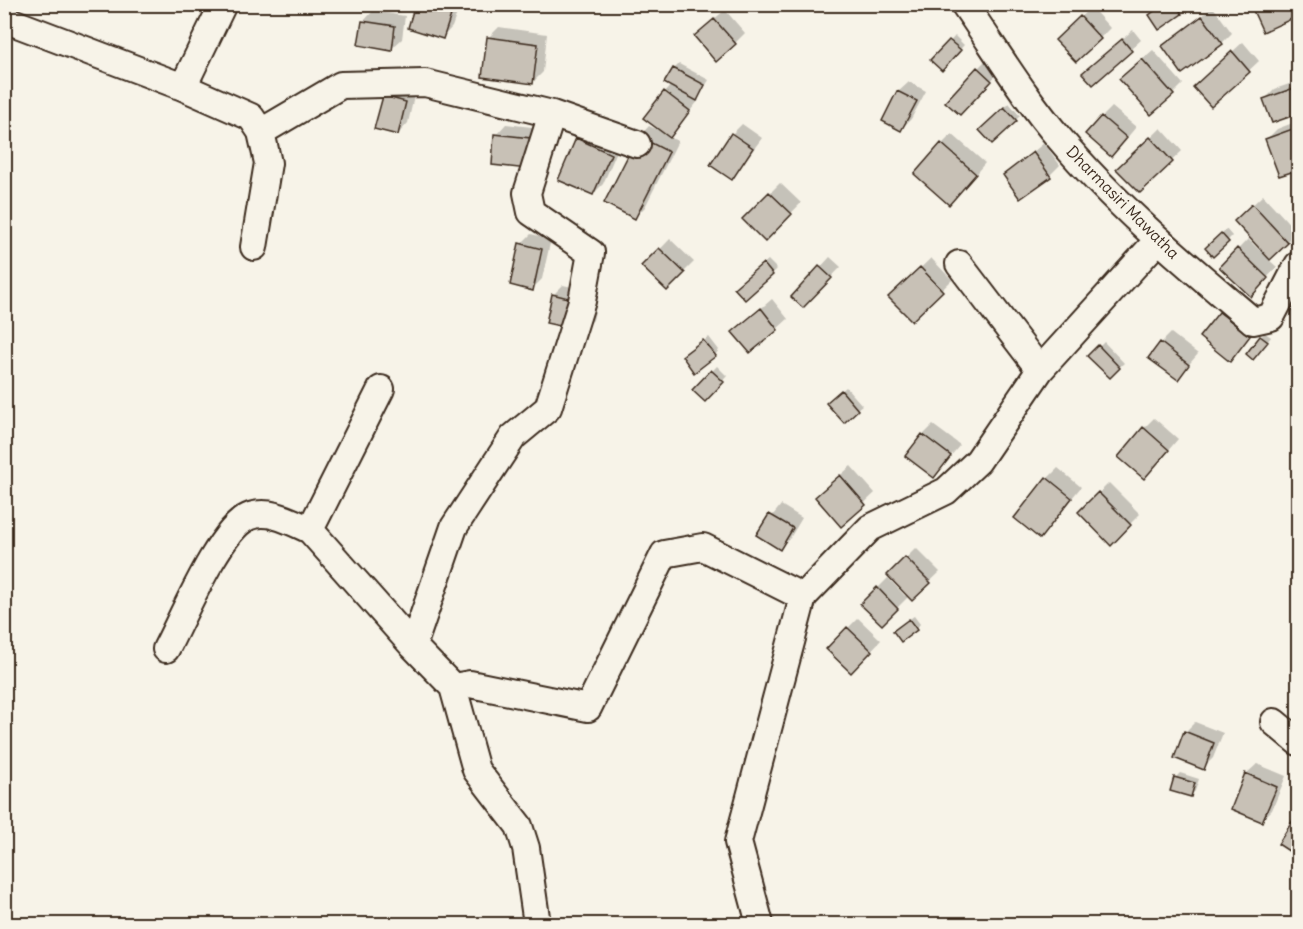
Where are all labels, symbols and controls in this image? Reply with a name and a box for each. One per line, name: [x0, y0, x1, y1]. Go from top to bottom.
street label: Dharmasiri Mawatha: [1062, 141, 1184, 263]

